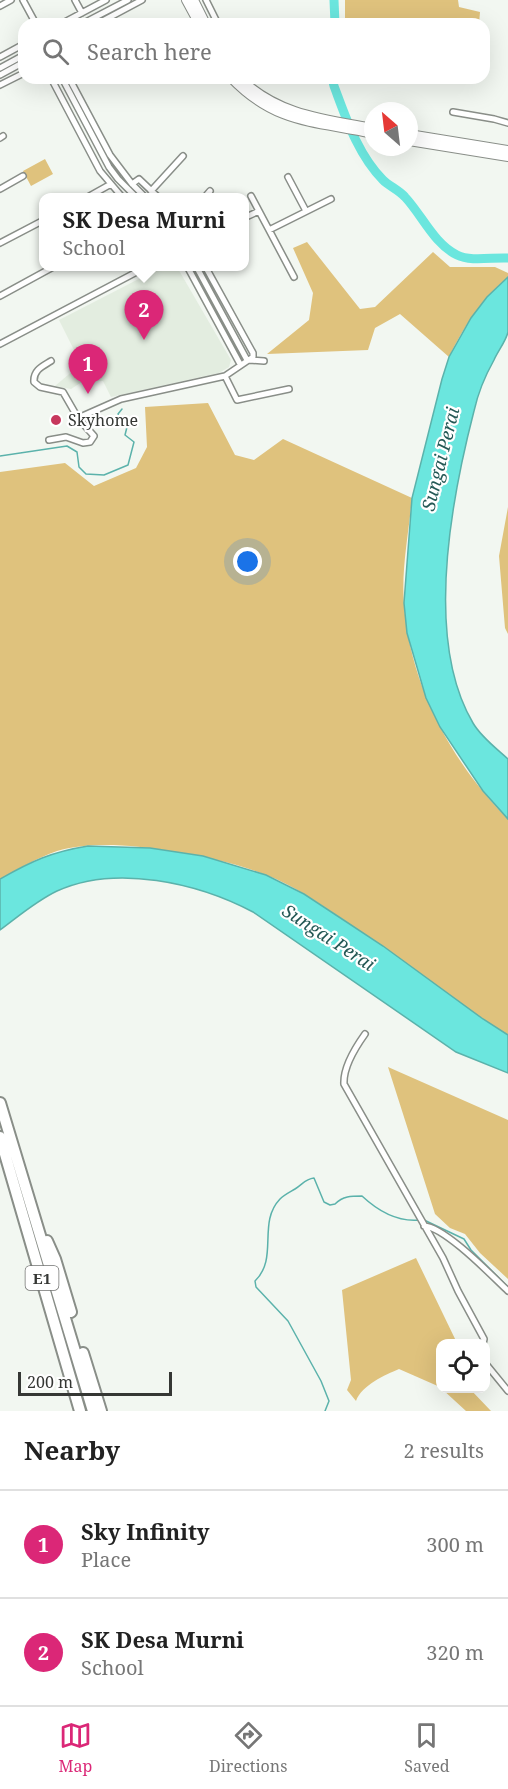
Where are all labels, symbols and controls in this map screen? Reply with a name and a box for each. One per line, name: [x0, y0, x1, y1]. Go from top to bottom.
search box: [18, 18, 490, 84]
icon: search: [39, 35, 72, 68]
text: Search here: [87, 36, 212, 66]
north arrow: [364, 102, 418, 156]
popup: [39, 193, 249, 271]
text: SK Desa Murni: [62, 204, 226, 234]
text: School: [62, 234, 125, 261]
pin: 2: [124, 290, 164, 340]
pin: 1: [68, 344, 107, 394]
water label: Sungai Perai: [416, 404, 465, 513]
place label: Skyhome: [68, 409, 138, 431]
marker: Skyhome: [49, 413, 63, 427]
your location: [233, 547, 262, 576]
water label: Sungai Perai: [278, 898, 380, 976]
road number: E1: [26, 1266, 58, 1290]
map controls: [436, 1339, 490, 1393]
button: locate: [436, 1339, 490, 1393]
scale bar: [18, 1369, 172, 1396]
text: 200 m: [27, 1371, 73, 1393]
text: Nearby: [24, 1432, 120, 1468]
text: 2 results: [404, 1437, 484, 1464]
text: Sky Infinity: [81, 1516, 210, 1546]
text: 1: [38, 1531, 49, 1558]
text: 300 m: [426, 1531, 484, 1558]
text: Place: [81, 1546, 131, 1573]
text: SK Desa Murni: [81, 1624, 244, 1654]
text: 2: [38, 1639, 49, 1666]
text: 320 m: [426, 1639, 484, 1666]
text: School: [81, 1654, 144, 1681]
tab: Map: [58, 1719, 92, 1777]
tab: Directions: [209, 1719, 287, 1777]
tab: Saved: [404, 1719, 450, 1777]

